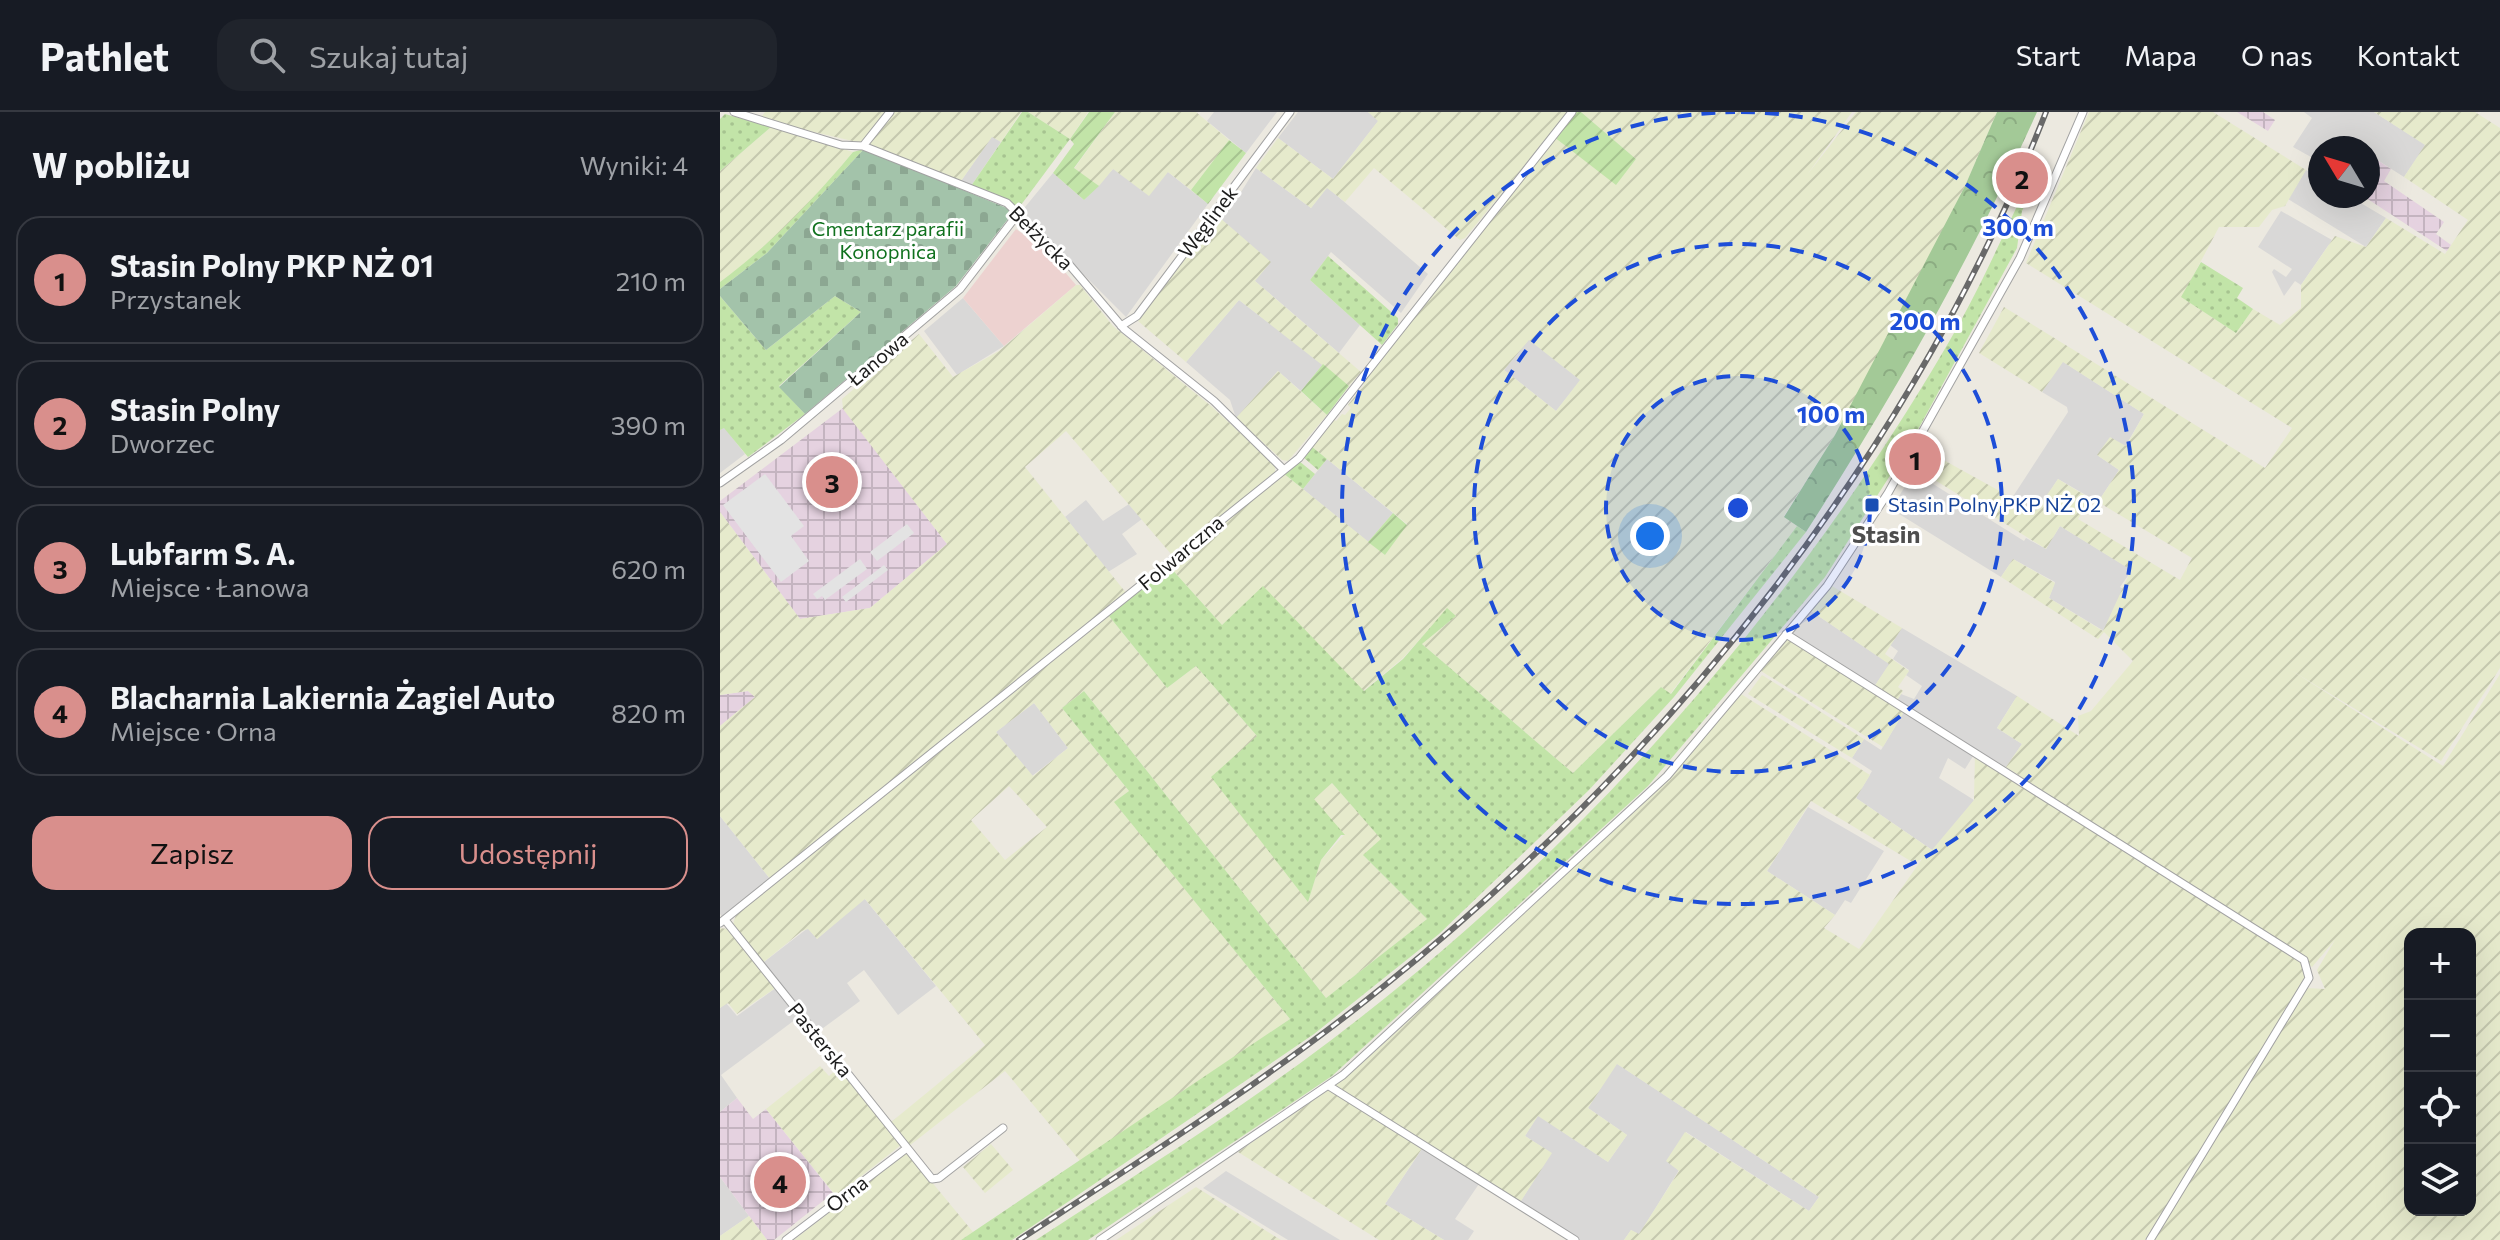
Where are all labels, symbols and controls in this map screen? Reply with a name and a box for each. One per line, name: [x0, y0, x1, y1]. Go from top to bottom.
search box: [217, 19, 777, 91]
text: Pathlet: [40, 32, 169, 79]
icon: search: [245, 33, 289, 77]
text: Szukaj tutaj: [309, 37, 468, 74]
text: Start: [2016, 38, 2081, 72]
text: Mapa: [2125, 38, 2197, 72]
text: O nas: [2241, 38, 2313, 72]
text: Kontakt: [2357, 38, 2460, 72]
north arrow: [2308, 136, 2380, 208]
text: W pobliżu: [32, 143, 190, 185]
pin: 2: [1996, 148, 2048, 208]
text: Wyniki: 4: [580, 149, 688, 180]
street label: Węglinek: [1173, 181, 1242, 262]
street label: Bełżycka: [1005, 200, 1079, 274]
text: 300 m: [1982, 212, 2054, 241]
park label: Cmentarz parafii Konopnica: [812, 216, 964, 263]
text: Stasin Polny PKP NŻ 01: [110, 246, 434, 283]
text: 1: [54, 265, 66, 296]
text: 210 m: [616, 265, 686, 296]
text: Przystanek: [110, 283, 242, 314]
text: 200 m: [1890, 306, 1960, 335]
street label: Łanowa: [842, 326, 912, 391]
text: Stasin Polny: [110, 390, 280, 427]
text: 100 m: [1797, 399, 1865, 428]
text: 2: [53, 409, 67, 440]
text: 390 m: [611, 409, 686, 440]
text: Dworzec: [110, 427, 215, 458]
pin: 1: [1889, 429, 1941, 489]
pin: 3: [806, 452, 858, 512]
place label: Stasin Polny PKP NŻ 02: [1888, 492, 2101, 516]
centre of rings: [1724, 494, 1752, 522]
marker: Stasin Polny PKP NŻ 02: [1863, 496, 1881, 514]
street label: Folwarczna: [1133, 510, 1228, 595]
your location: [1630, 516, 1670, 556]
district label: Stasin: [1852, 519, 1920, 548]
text: Lubfarm S. A.: [110, 534, 295, 571]
text: 3: [52, 553, 68, 584]
text: 620 m: [611, 553, 686, 584]
text: Miejsce · Łanowa: [110, 571, 309, 602]
text: Blacharnia Lakiernia Żagiel Auto: [110, 678, 555, 715]
text: 4: [52, 697, 68, 728]
text: 820 m: [611, 697, 686, 728]
text: Miejsce · Orna: [110, 715, 277, 746]
button: Zapisz: [32, 816, 352, 890]
button: Udostępnij: [368, 816, 688, 890]
map controls: [2404, 928, 2476, 1216]
button: +: [2404, 928, 2476, 1000]
street label: Pasterska: [784, 997, 858, 1081]
button: −: [2404, 1000, 2476, 1072]
button: locate: [2404, 1072, 2476, 1144]
button: layers: [2404, 1144, 2476, 1216]
pin: 4: [754, 1152, 806, 1212]
street label: Orna: [821, 1170, 872, 1217]

